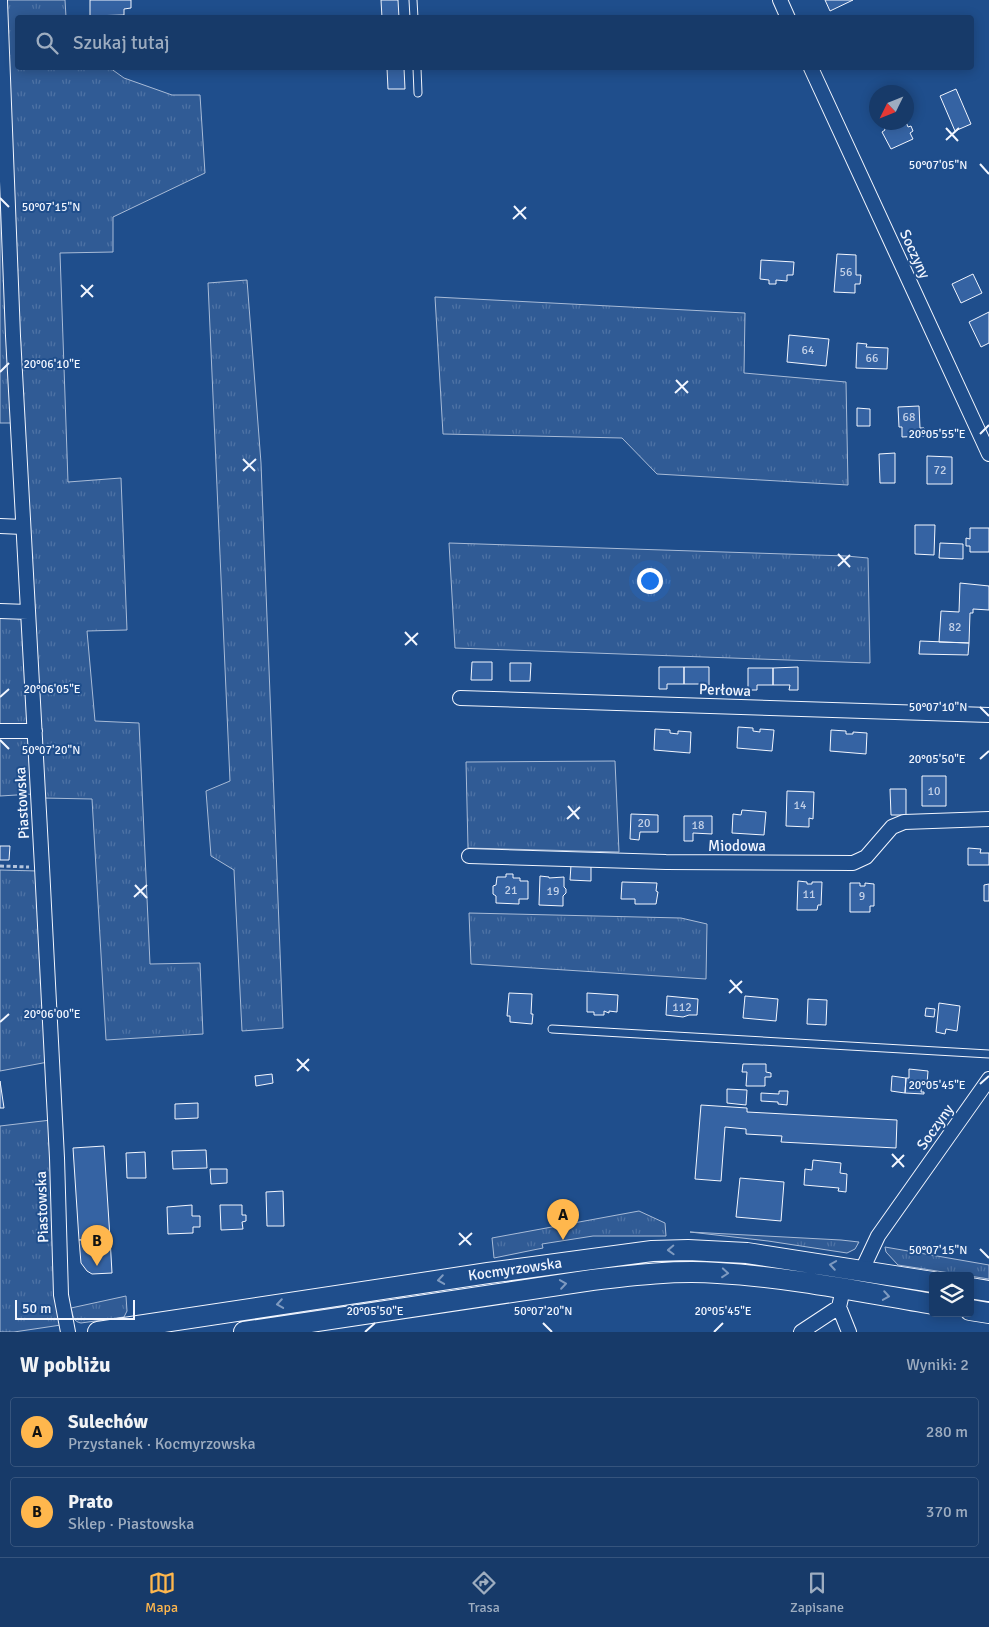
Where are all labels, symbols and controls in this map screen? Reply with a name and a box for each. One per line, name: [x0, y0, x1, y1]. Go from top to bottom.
search box: [15, 15, 974, 70]
icon: search: [33, 29, 61, 57]
text: Szukaj tutaj: [73, 31, 170, 55]
north arrow: [869, 85, 914, 130]
text: 50°07'05"N: [909, 158, 967, 173]
text: 50°07'15"N: [22, 200, 80, 215]
street label: Soczyny: [896, 227, 934, 281]
house number: 56: [840, 265, 852, 280]
house number: 64: [802, 343, 815, 358]
house number: 66: [866, 351, 878, 366]
text: 20°06'10"E: [23, 357, 81, 372]
house number: 68: [903, 410, 915, 425]
text: 20°05'55"E: [908, 427, 966, 442]
house number: 72: [934, 463, 946, 478]
your location: [637, 568, 663, 594]
house number: 82: [949, 620, 961, 635]
street label: Perłowa: [699, 680, 751, 700]
text: 20°06'05"E: [23, 682, 81, 697]
text: 50°07'10"N: [909, 700, 967, 715]
text: 50°07'20"N: [22, 743, 80, 758]
text: 20°05'50"E: [908, 752, 966, 767]
street label: Piastowska: [11, 767, 33, 839]
house number: 10: [928, 784, 940, 799]
house number: 14: [794, 798, 807, 813]
house number: 20: [638, 816, 650, 831]
house number: 18: [692, 818, 704, 833]
street label: Miodowa: [708, 837, 766, 855]
house number: 21: [505, 883, 517, 898]
house number: 19: [547, 884, 559, 899]
house number: 11: [803, 887, 815, 902]
house number: 9: [859, 889, 865, 904]
house number: 112: [672, 1000, 692, 1015]
text: 20°06'00"E: [23, 1007, 81, 1022]
text: 20°05'45"E: [908, 1078, 966, 1093]
street label: Soczyny: [913, 1101, 957, 1153]
street label: Piastowska: [32, 1171, 52, 1243]
pin: A: [547, 1199, 579, 1240]
pin: B: [81, 1225, 113, 1266]
text: 50°07'15"N: [909, 1243, 967, 1258]
one-way arrow: [667, 1245, 675, 1256]
street label: Kocmyrzowska: [467, 1254, 563, 1284]
one-way arrow: [828, 1261, 837, 1271]
one-way arrow: [721, 1268, 729, 1279]
map controls: [929, 1272, 974, 1317]
button: layers: [929, 1272, 974, 1317]
one-way arrow: [436, 1274, 445, 1284]
one-way arrow: [560, 1279, 568, 1290]
one-way arrow: [881, 1290, 890, 1300]
scale bar: [15, 1297, 135, 1320]
one-way arrow: [276, 1298, 284, 1309]
text: 50 m: [22, 1300, 51, 1317]
text: 20°05'50"E: [346, 1304, 404, 1319]
text: 50°07'20"N: [514, 1304, 572, 1319]
text: 20°05'45"E: [694, 1304, 752, 1319]
text: W pobliżu: [20, 1352, 111, 1378]
text: Wyniki: 2: [906, 1355, 969, 1375]
text: Sulechów: [68, 1410, 148, 1434]
text: A: [32, 1422, 42, 1442]
text: 280 m: [926, 1422, 968, 1442]
text: Przystanek · Kocmyrzowska: [68, 1434, 256, 1454]
text: Prato: [68, 1490, 113, 1514]
text: B: [32, 1502, 42, 1522]
text: 370 m: [926, 1502, 968, 1522]
text: Sklep · Piastowska: [68, 1514, 194, 1534]
tab: Mapa: [145, 1569, 178, 1616]
tab: Trasa: [468, 1569, 500, 1616]
tab: Zapisane: [790, 1569, 844, 1616]

